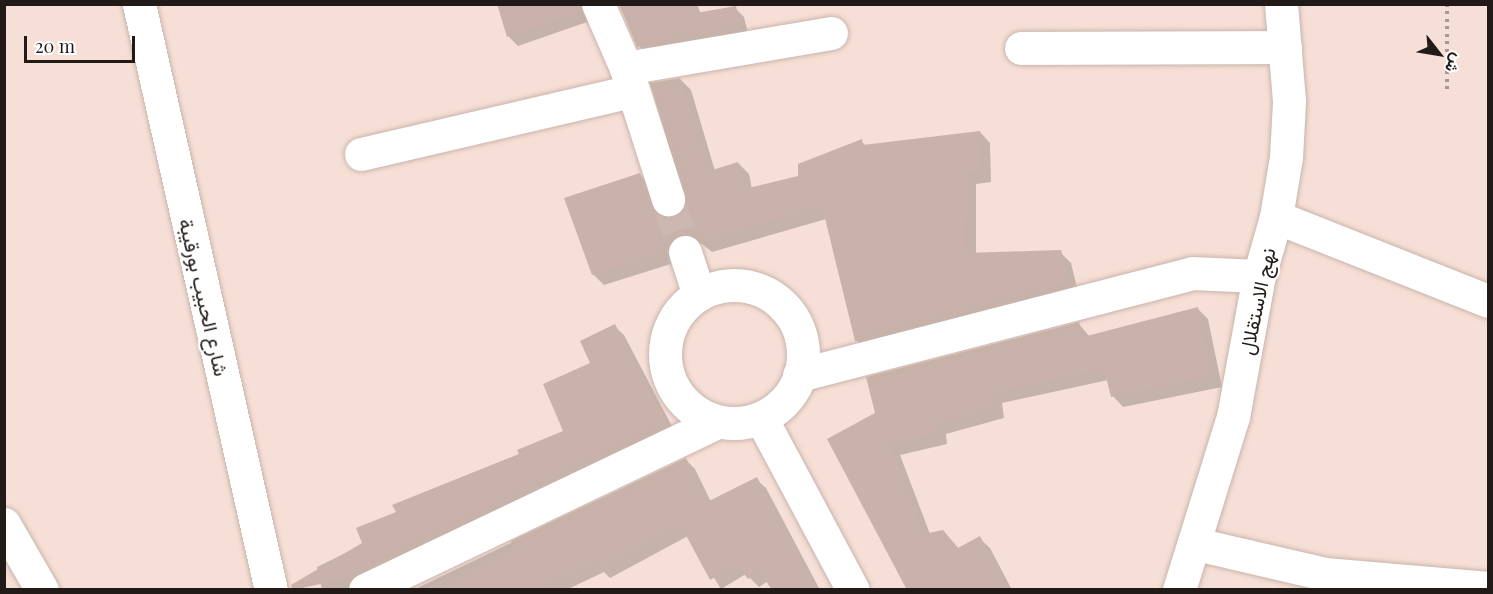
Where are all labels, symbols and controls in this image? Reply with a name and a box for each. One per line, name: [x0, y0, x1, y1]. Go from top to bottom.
scale bar: [27, 24, 138, 62]
north arrow: [1409, 24, 1469, 84]
text: 20 m: [35, 34, 75, 58]
text: ش: [1441, 50, 1469, 77]
street label: شارع الحبيب بورقيبة: [175, 216, 235, 378]
street label: نهج الاستقلال: [1233, 245, 1279, 357]

